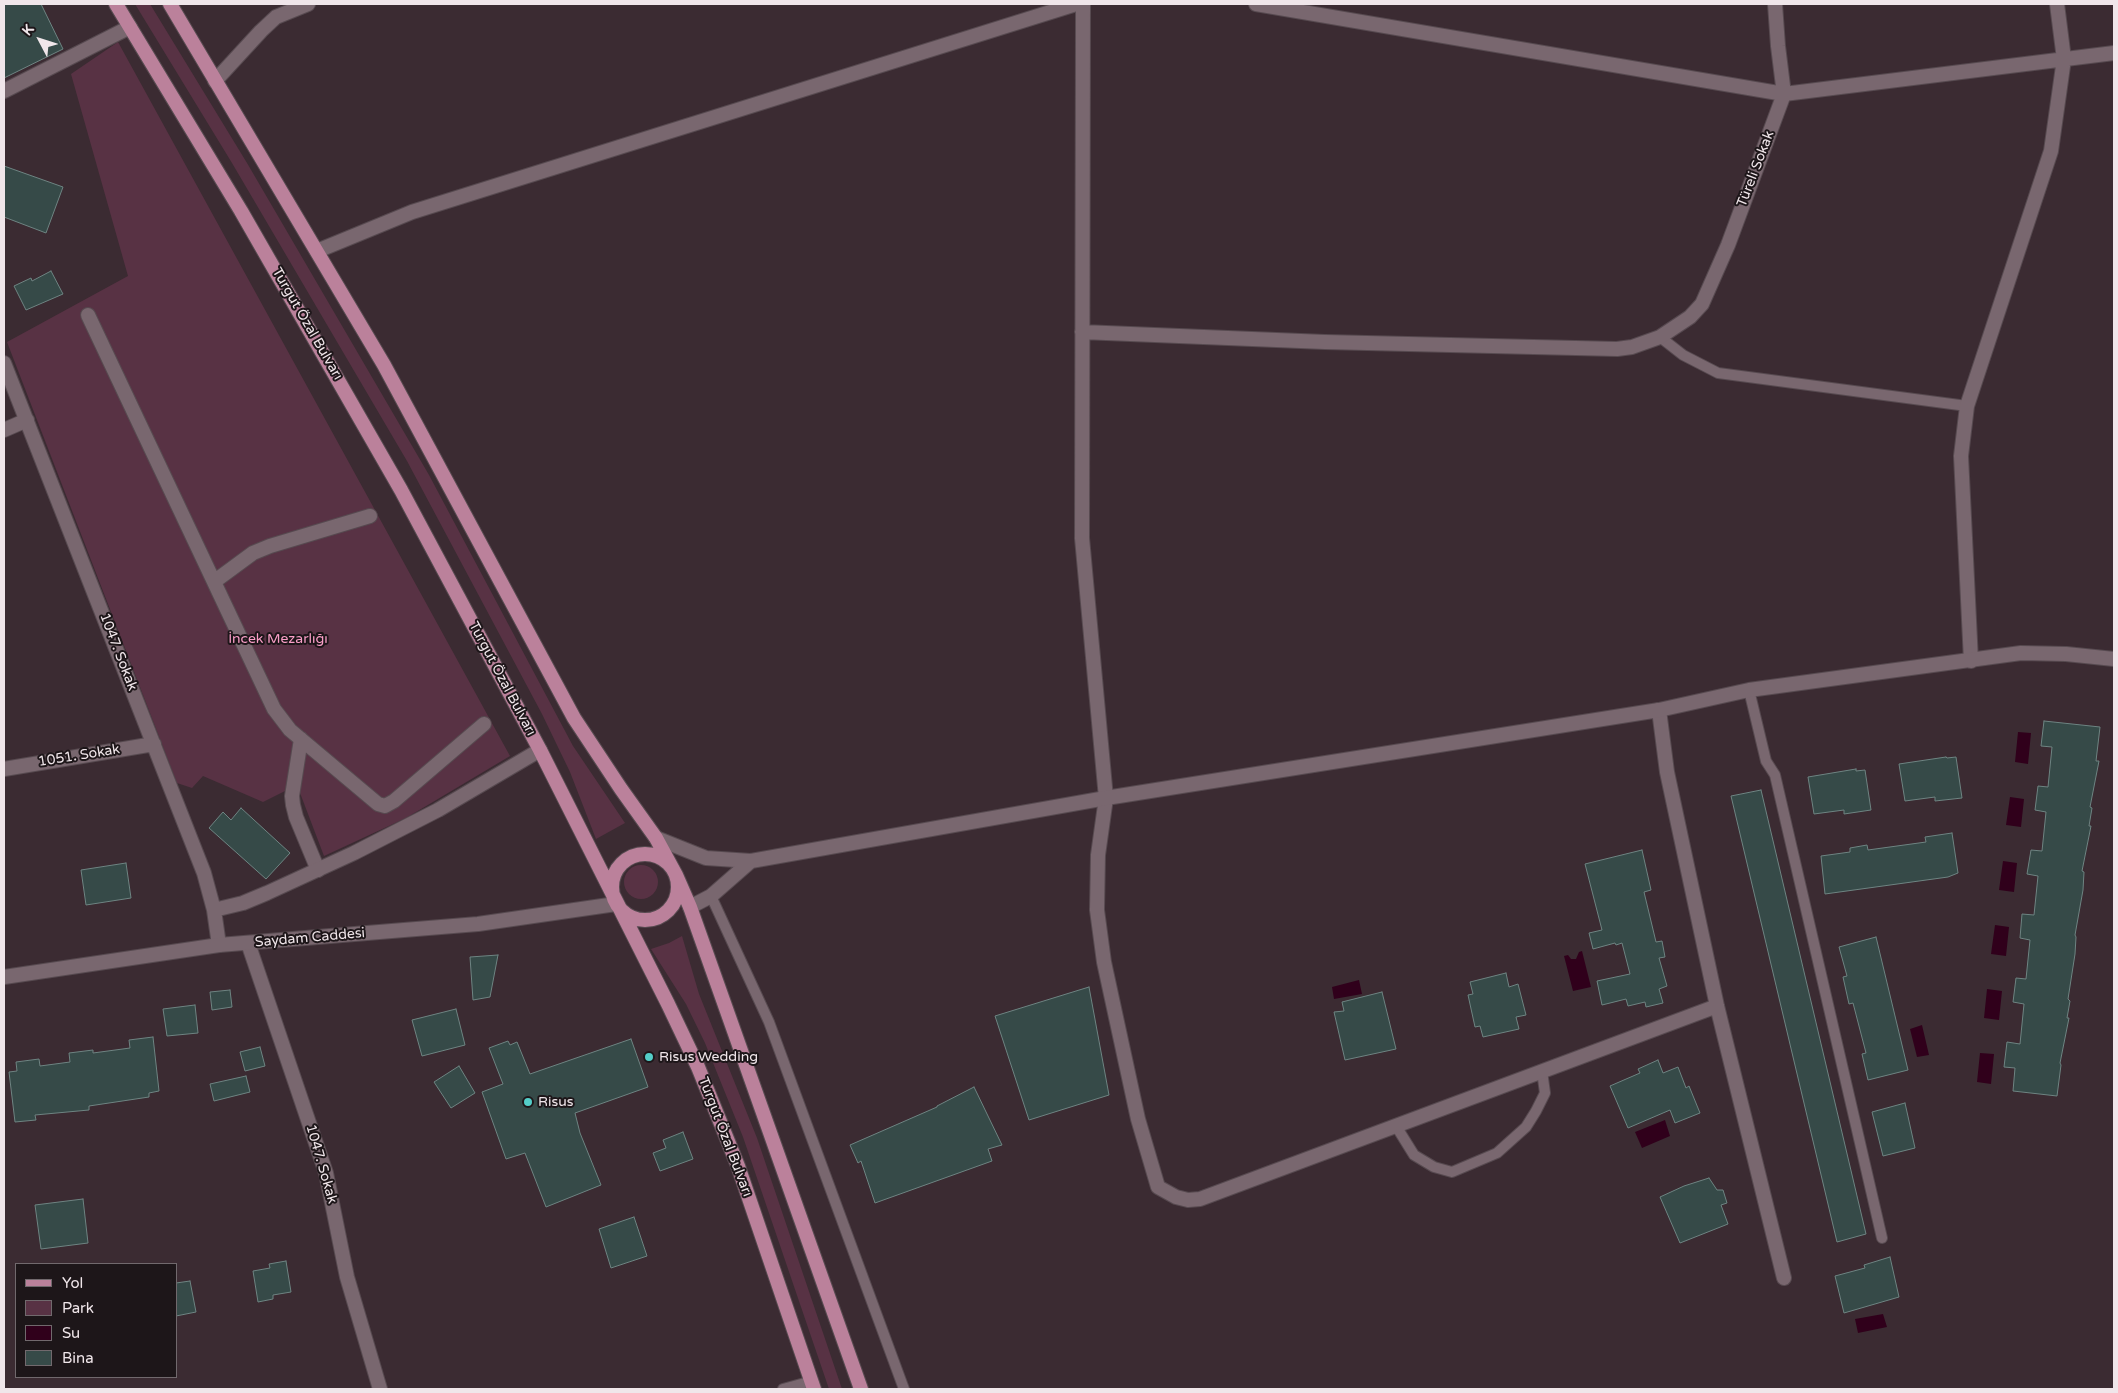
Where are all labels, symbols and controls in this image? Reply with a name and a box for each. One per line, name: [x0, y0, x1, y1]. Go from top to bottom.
north arrow: [15, 15, 65, 65]
text: K: [19, 21, 38, 39]
street label: Türeli Sokak: [1734, 129, 1778, 209]
street label: Turgut Özal Bulvarı: [268, 265, 346, 383]
street label: 1047. Sokak: [95, 611, 141, 693]
street label: Turgut Özal Bulvarı: [465, 619, 539, 739]
park label: İncek Mezarlığı: [228, 631, 328, 647]
street label: 1051. Sokak: [37, 741, 121, 771]
street label: Saydam Caddesi: [254, 925, 366, 951]
place label: Risus Wedding: [659, 1049, 758, 1065]
marker: Risus Wedding: [643, 1051, 655, 1063]
street label: Turgut Özal Bulvarı: [694, 1075, 756, 1199]
place label: Risus: [538, 1094, 573, 1110]
marker: Risus: [522, 1096, 534, 1108]
street label: 1047. Sokak: [302, 1122, 340, 1206]
legend: [15, 1263, 178, 1378]
text: Yol: [62, 1274, 83, 1292]
text: Park: [62, 1299, 94, 1317]
text: Su: [62, 1324, 80, 1342]
text: Bina: [62, 1349, 94, 1367]

